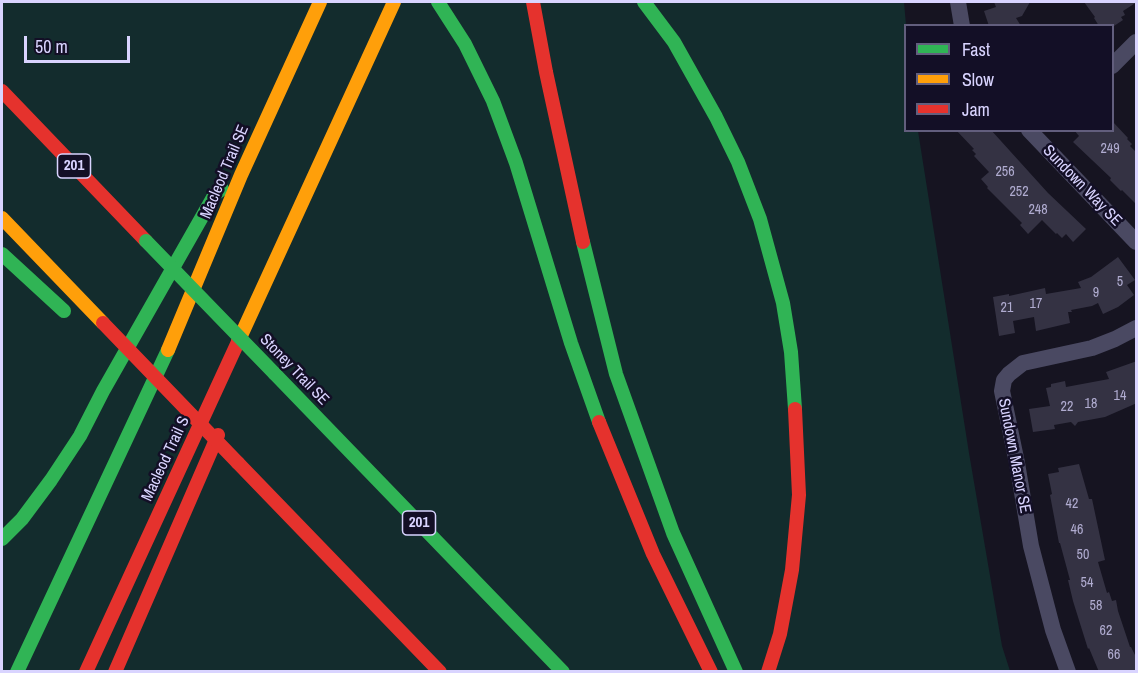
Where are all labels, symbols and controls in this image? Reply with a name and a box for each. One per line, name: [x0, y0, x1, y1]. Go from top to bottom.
scale bar: [27, 24, 134, 62]
legend: [904, 24, 1114, 132]
text: 50 m: [35, 34, 68, 59]
text: Fast: [962, 37, 990, 62]
text: Slow: [962, 67, 994, 92]
text: Jam: [962, 97, 990, 122]
street label: Macleod Trail SE: [197, 122, 253, 222]
street label: Sundown Way SE: [1039, 141, 1125, 231]
house number: 249: [1100, 141, 1120, 157]
road number: 201: [58, 154, 90, 178]
house number: 256: [995, 164, 1015, 180]
house number: 252: [1009, 184, 1029, 200]
house number: 248: [1028, 202, 1048, 218]
house number: 5: [1117, 274, 1123, 290]
house number: 9: [1093, 285, 1099, 301]
house number: 17: [1030, 296, 1042, 312]
house number: 21: [1001, 300, 1013, 316]
street label: Stoney Trail SE: [255, 330, 333, 410]
house number: 14: [1114, 388, 1126, 404]
house number: 18: [1085, 396, 1097, 412]
street label: Sundown Manor SE: [993, 397, 1035, 515]
house number: 22: [1061, 399, 1073, 415]
street label: Macleod Trail S: [138, 414, 194, 504]
house number: 42: [1066, 496, 1078, 512]
road number: 201: [402, 511, 436, 535]
house number: 46: [1071, 522, 1083, 538]
house number: 50: [1077, 547, 1089, 563]
house number: 54: [1081, 575, 1093, 591]
house number: 58: [1090, 598, 1102, 614]
house number: 62: [1100, 623, 1112, 639]
house number: 66: [1108, 647, 1120, 663]

